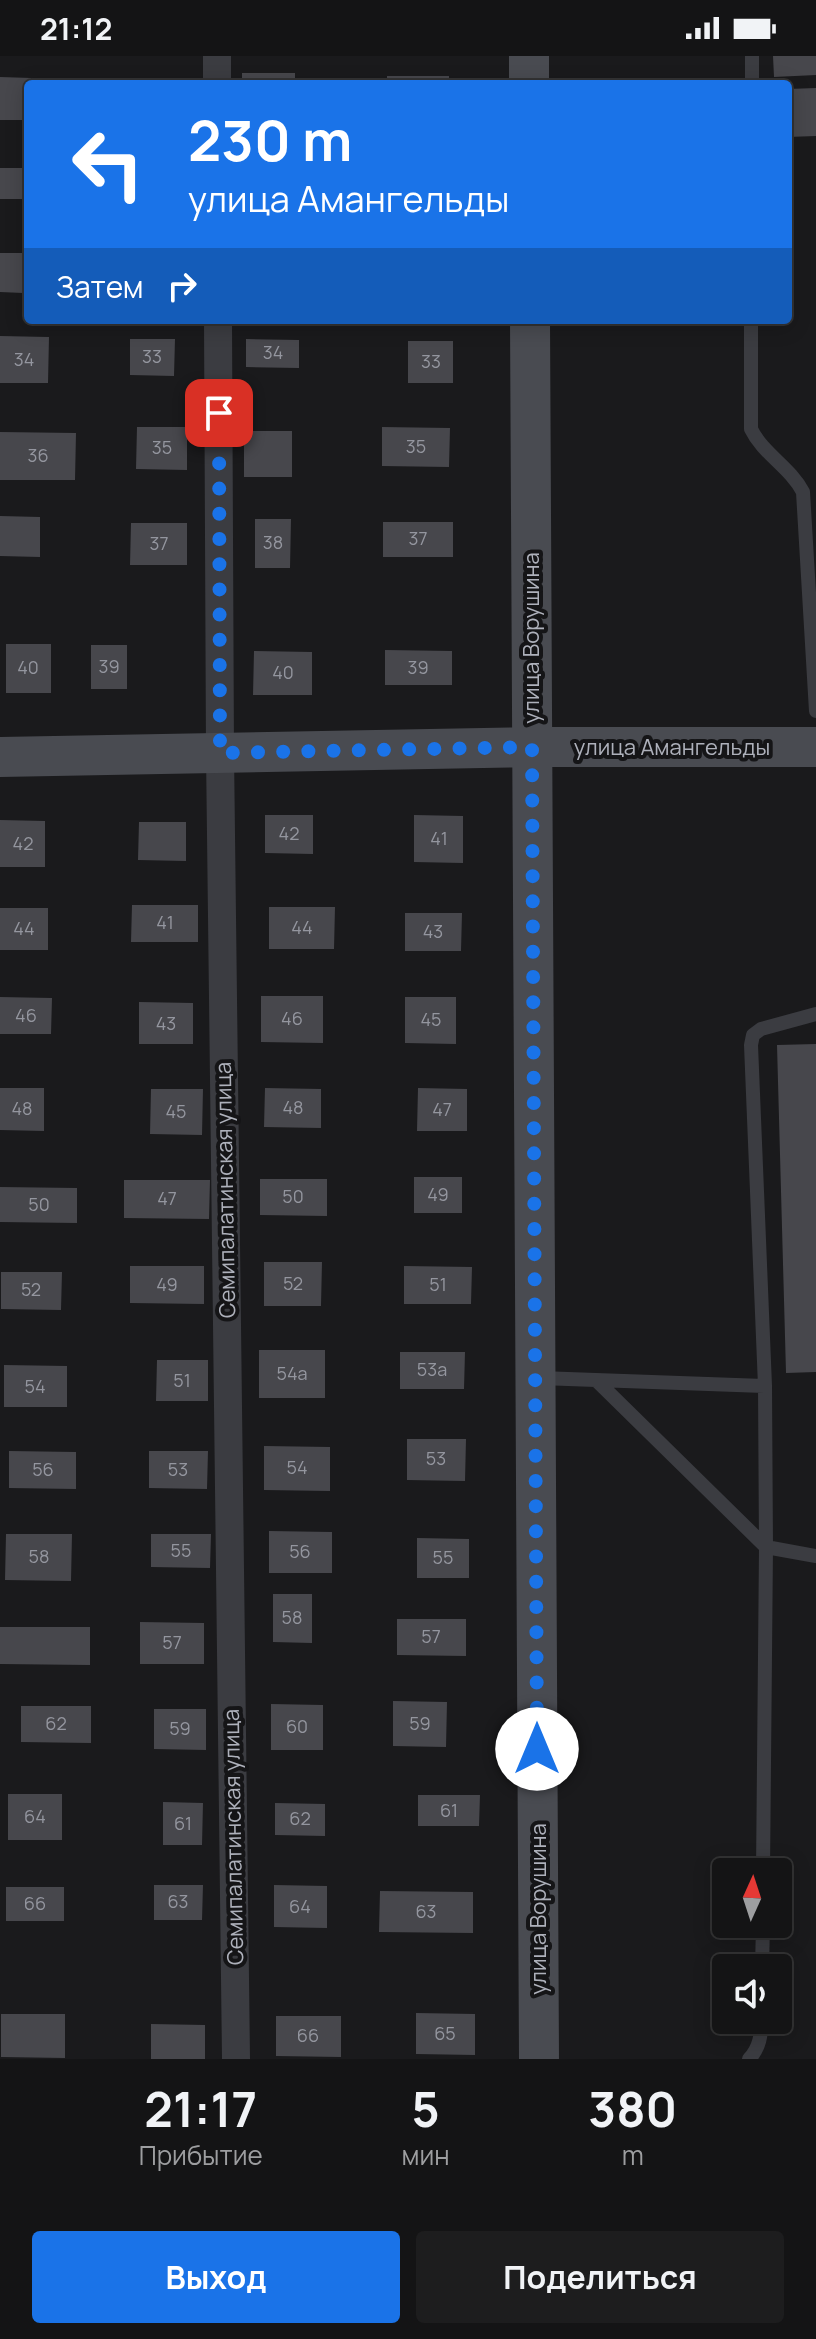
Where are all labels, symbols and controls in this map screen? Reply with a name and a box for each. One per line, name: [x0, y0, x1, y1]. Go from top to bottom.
text: 21:12: [40, 8, 112, 49]
text: 230 m: [188, 101, 352, 178]
icon: left: [56, 112, 160, 216]
text: улица Амангельды: [188, 174, 509, 223]
icon: right: [160, 264, 204, 308]
text: Затем: [56, 266, 144, 307]
house number: 34: [263, 340, 283, 364]
house number: 33: [142, 344, 162, 368]
house number: 34: [14, 347, 34, 371]
house number: 33: [421, 349, 441, 373]
pin: [185, 379, 253, 447]
icon: arrive: [197, 391, 241, 435]
house number: 35: [406, 434, 426, 458]
house number: 35: [152, 435, 172, 459]
house number: 36: [27, 443, 49, 467]
house number: 37: [409, 526, 428, 550]
house number: 38: [263, 530, 283, 554]
house number: 37: [150, 531, 169, 555]
street label: улица Ворушина: [516, 552, 546, 724]
house number: 39: [98, 654, 120, 678]
house number: 40: [17, 655, 39, 679]
house number: 39: [407, 655, 429, 679]
house number: 40: [272, 660, 294, 684]
street label: улица Амангельды: [574, 732, 770, 762]
house number: 42: [279, 821, 299, 845]
house number: 41: [430, 826, 448, 850]
house number: 42: [13, 831, 33, 855]
house number: 41: [156, 910, 174, 934]
house number: 44: [291, 915, 313, 939]
house number: 44: [13, 916, 35, 940]
house number: 43: [423, 919, 443, 943]
house number: 46: [15, 1003, 37, 1027]
house number: 46: [281, 1006, 303, 1030]
house number: 45: [420, 1007, 442, 1031]
house number: 43: [156, 1011, 176, 1035]
street label: Семипалатинская улица: [208, 1062, 242, 1318]
house number: 48: [282, 1095, 304, 1119]
house number: 48: [11, 1096, 33, 1120]
house number: 47: [432, 1097, 452, 1121]
house number: 45: [165, 1099, 187, 1123]
house number: 49: [427, 1182, 449, 1206]
house number: 50: [282, 1184, 304, 1208]
house number: 47: [157, 1186, 177, 1210]
house number: 50: [28, 1192, 50, 1216]
house number: 52: [283, 1271, 303, 1295]
house number: 49: [156, 1272, 178, 1296]
house number: 51: [429, 1272, 447, 1296]
house number: 52: [21, 1277, 41, 1301]
house number: 53а: [417, 1357, 447, 1381]
house number: 54а: [276, 1361, 308, 1385]
house number: 51: [173, 1368, 191, 1392]
house number: 54: [24, 1374, 46, 1398]
house number: 53: [426, 1446, 446, 1470]
house number: 54: [286, 1455, 308, 1479]
house number: 56: [32, 1457, 54, 1481]
house number: 53: [168, 1457, 188, 1481]
house number: 55: [171, 1538, 191, 1562]
house number: 56: [289, 1539, 311, 1563]
house number: 58: [29, 1544, 49, 1568]
house number: 55: [433, 1545, 453, 1569]
house number: 58: [282, 1605, 302, 1629]
house number: 57: [421, 1624, 441, 1648]
house number: 57: [162, 1630, 182, 1654]
position arrow: [495, 1707, 579, 1791]
street label: Семипалатинская улица: [216, 1709, 250, 1965]
house number: 62: [45, 1711, 67, 1735]
house number: 59: [409, 1711, 431, 1735]
house number: 60: [286, 1714, 308, 1738]
house number: 59: [169, 1716, 191, 1740]
house number: 61: [440, 1798, 458, 1822]
house number: 64: [24, 1804, 46, 1828]
house number: 62: [289, 1806, 311, 1830]
house number: 61: [174, 1811, 192, 1835]
street label: улица Ворушина: [523, 1823, 553, 1995]
north arrow: [712, 1858, 792, 1938]
map controls: [712, 1858, 792, 2034]
house number: 63: [167, 1889, 189, 1913]
house number: 66: [24, 1891, 46, 1915]
house number: 64: [289, 1894, 311, 1918]
house number: 63: [415, 1899, 437, 1923]
button: sound: [712, 1954, 792, 2034]
house number: 65: [434, 2021, 456, 2045]
house number: 66: [297, 2023, 319, 2047]
text: 21:17: [144, 2076, 257, 2141]
text: 5: [411, 2076, 440, 2141]
text: 380: [588, 2076, 677, 2141]
text: Прибытие: [139, 2137, 263, 2173]
text: мин: [401, 2137, 450, 2173]
text: m: [622, 2137, 644, 2173]
button: Выход: [32, 2231, 400, 2323]
button: Поделиться: [416, 2231, 784, 2323]

